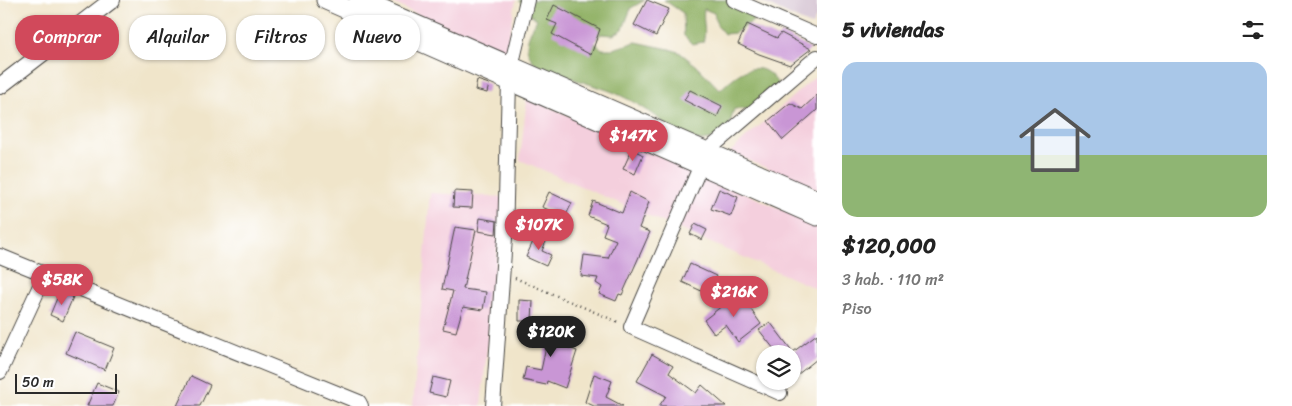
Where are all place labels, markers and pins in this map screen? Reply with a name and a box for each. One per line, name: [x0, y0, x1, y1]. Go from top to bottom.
pin: $147K: [598, 120, 668, 162]
pin: $107K: [504, 208, 574, 251]
pin: $58K: [32, 264, 92, 306]
pin: $216K: [699, 276, 769, 318]
pin: $120K: [516, 316, 586, 358]

